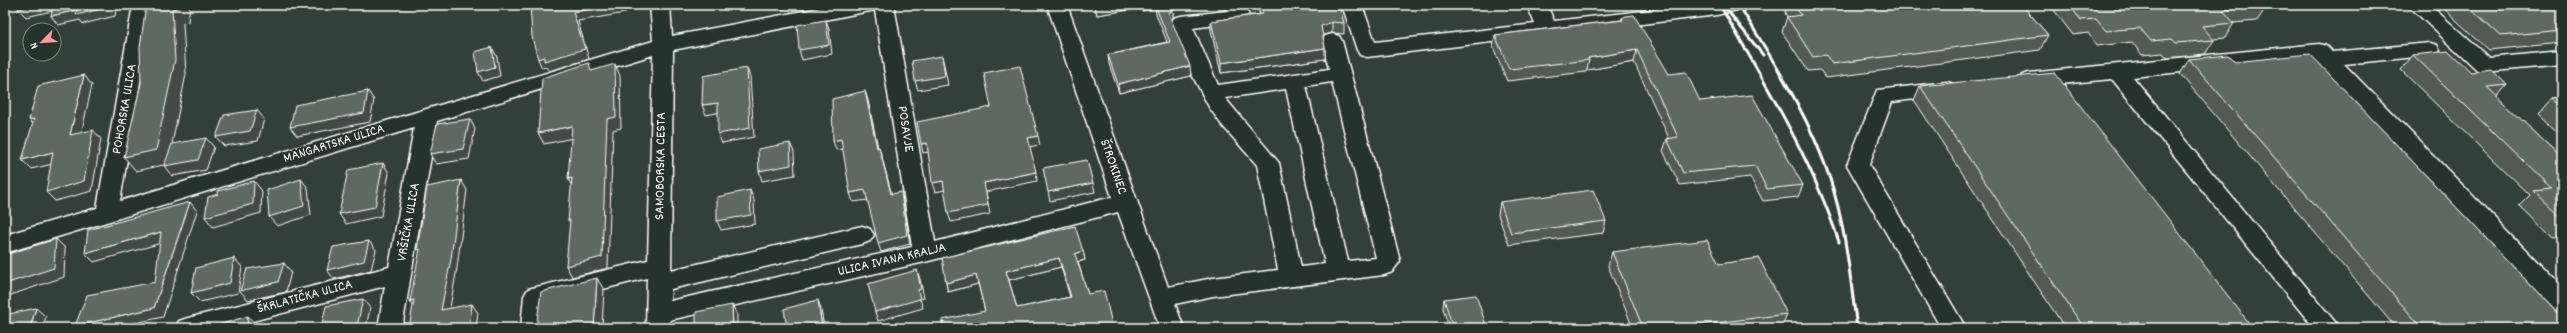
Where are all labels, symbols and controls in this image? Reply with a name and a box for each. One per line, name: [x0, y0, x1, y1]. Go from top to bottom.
north arrow: [22, 22, 62, 62]
text: N: [26, 39, 43, 51]
street label: POHORSKA ULICA: [107, 62, 143, 156]
street label: POSAVJE: [891, 105, 919, 154]
street label: SAMOBORSKA CESTA: [650, 112, 672, 220]
street label: MANGARTSKA ULICA: [281, 119, 387, 169]
street label: ŠTROKINEC: [1094, 137, 1132, 197]
street label: VRŠIČKA ULICA: [392, 181, 426, 263]
street label: ULICA IVANA KRALJA: [836, 238, 948, 282]
street label: ŠKRLATIČKA ULICA: [255, 275, 355, 319]

